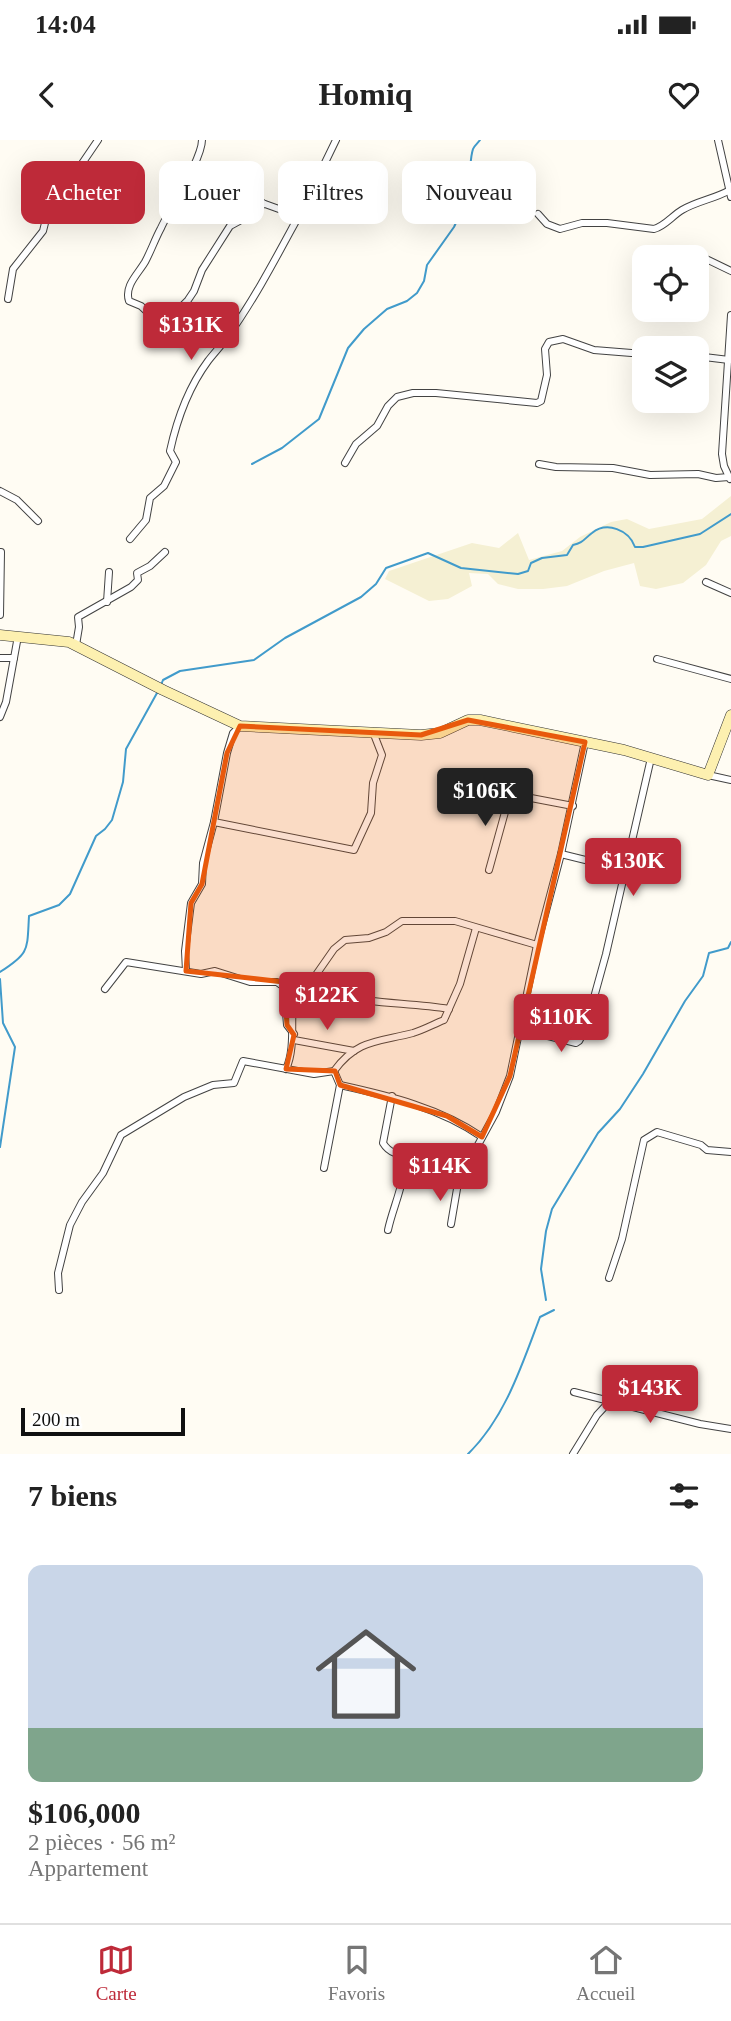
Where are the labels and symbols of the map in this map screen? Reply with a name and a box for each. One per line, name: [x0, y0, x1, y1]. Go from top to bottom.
pin: $131K: [142, 302, 240, 362]
pin: $106K: [436, 768, 534, 828]
pin: $130K: [584, 838, 682, 898]
pin: $122K: [278, 972, 376, 1032]
pin: $110K: [512, 995, 610, 1054]
pin: $114K: [391, 1144, 489, 1203]
pin: $143K: [601, 1366, 699, 1425]
scale bar: [21, 1405, 186, 1437]

